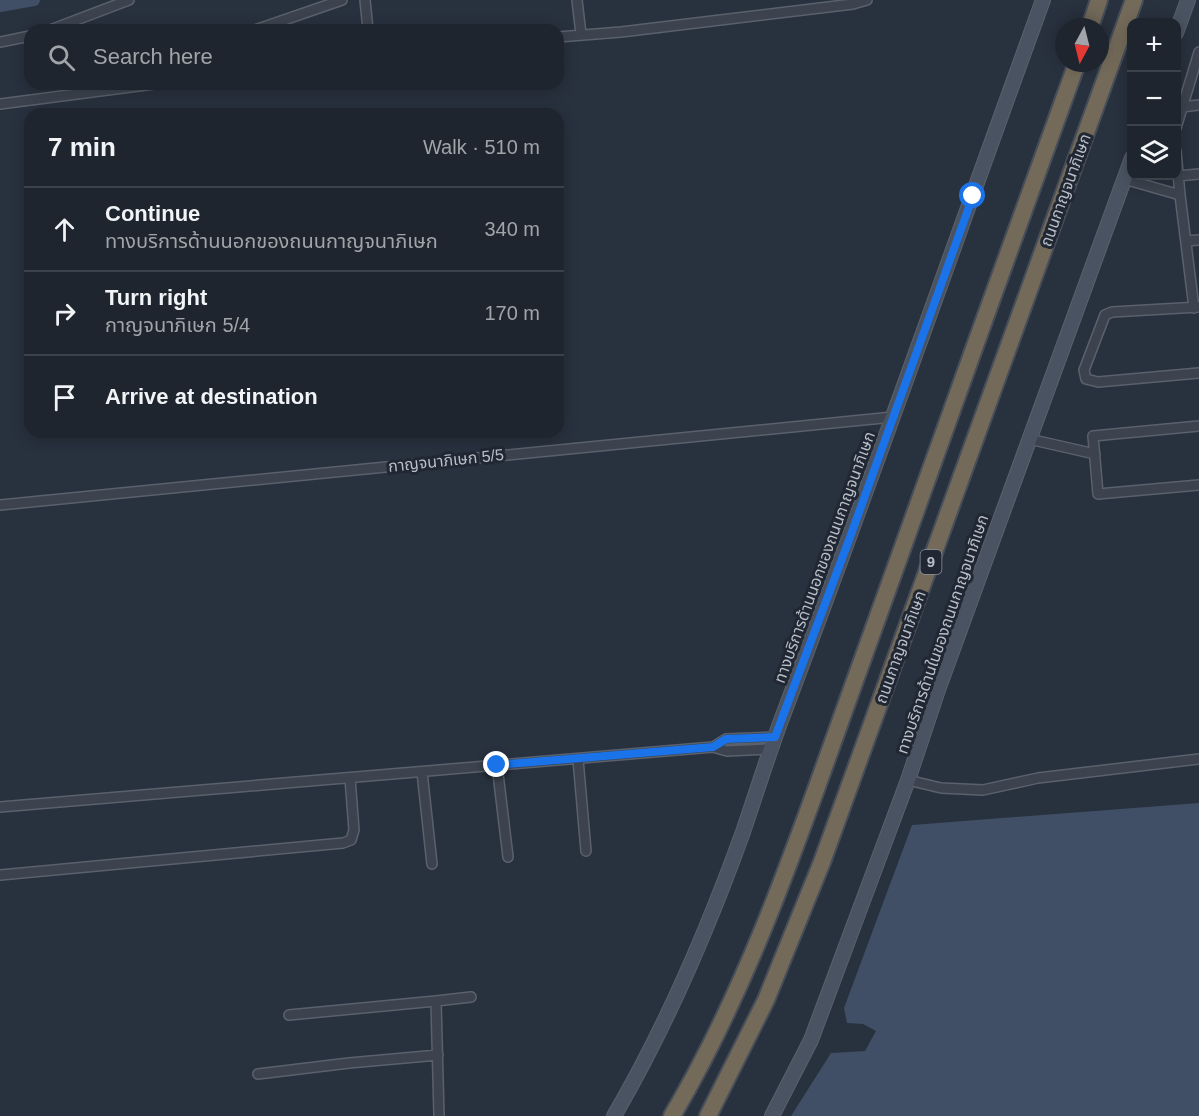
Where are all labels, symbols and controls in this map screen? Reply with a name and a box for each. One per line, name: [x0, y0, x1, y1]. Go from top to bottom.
north arrow: [1055, 18, 1109, 72]
map controls: [1127, 18, 1181, 180]
button: +: [1127, 18, 1181, 72]
search box: [24, 24, 564, 90]
icon: search: [45, 41, 78, 74]
text: Search here: [93, 44, 213, 69]
button: −: [1127, 72, 1181, 126]
button: layers: [1127, 126, 1181, 180]
street label: ถนนกาญจนาภิเษก: [1037, 131, 1094, 249]
text: 7 min: [48, 132, 116, 162]
text: Walk · 510 m: [423, 136, 540, 158]
route start: [959, 182, 985, 208]
text: Continue: [105, 201, 200, 226]
icon: ahead: [48, 213, 81, 246]
text: 340 m: [484, 218, 540, 240]
text: ทางบริการด้านนอกของถนนกาญจนาภิเษก: [105, 230, 438, 252]
text: Turn right: [105, 285, 207, 310]
icon: right: [48, 297, 81, 330]
text: 170 m: [484, 302, 540, 324]
text: กาญจนาภิเษก 5/4: [105, 314, 250, 336]
icon: arrive: [48, 381, 81, 414]
text: Arrive at destination: [105, 384, 318, 409]
street label: ทางบริการด้านนอกของถนนกาญจนาภิเษก: [771, 429, 878, 685]
street label: กาญจนาภิเษก 5/5: [387, 446, 505, 475]
street label: ทางบริการด้านในของถนนกาญจนาภิเษก: [892, 512, 992, 756]
road number: 9: [920, 550, 942, 574]
street label: ถนนกาญจนาภิเษก: [871, 588, 929, 706]
route end: [483, 751, 509, 777]

